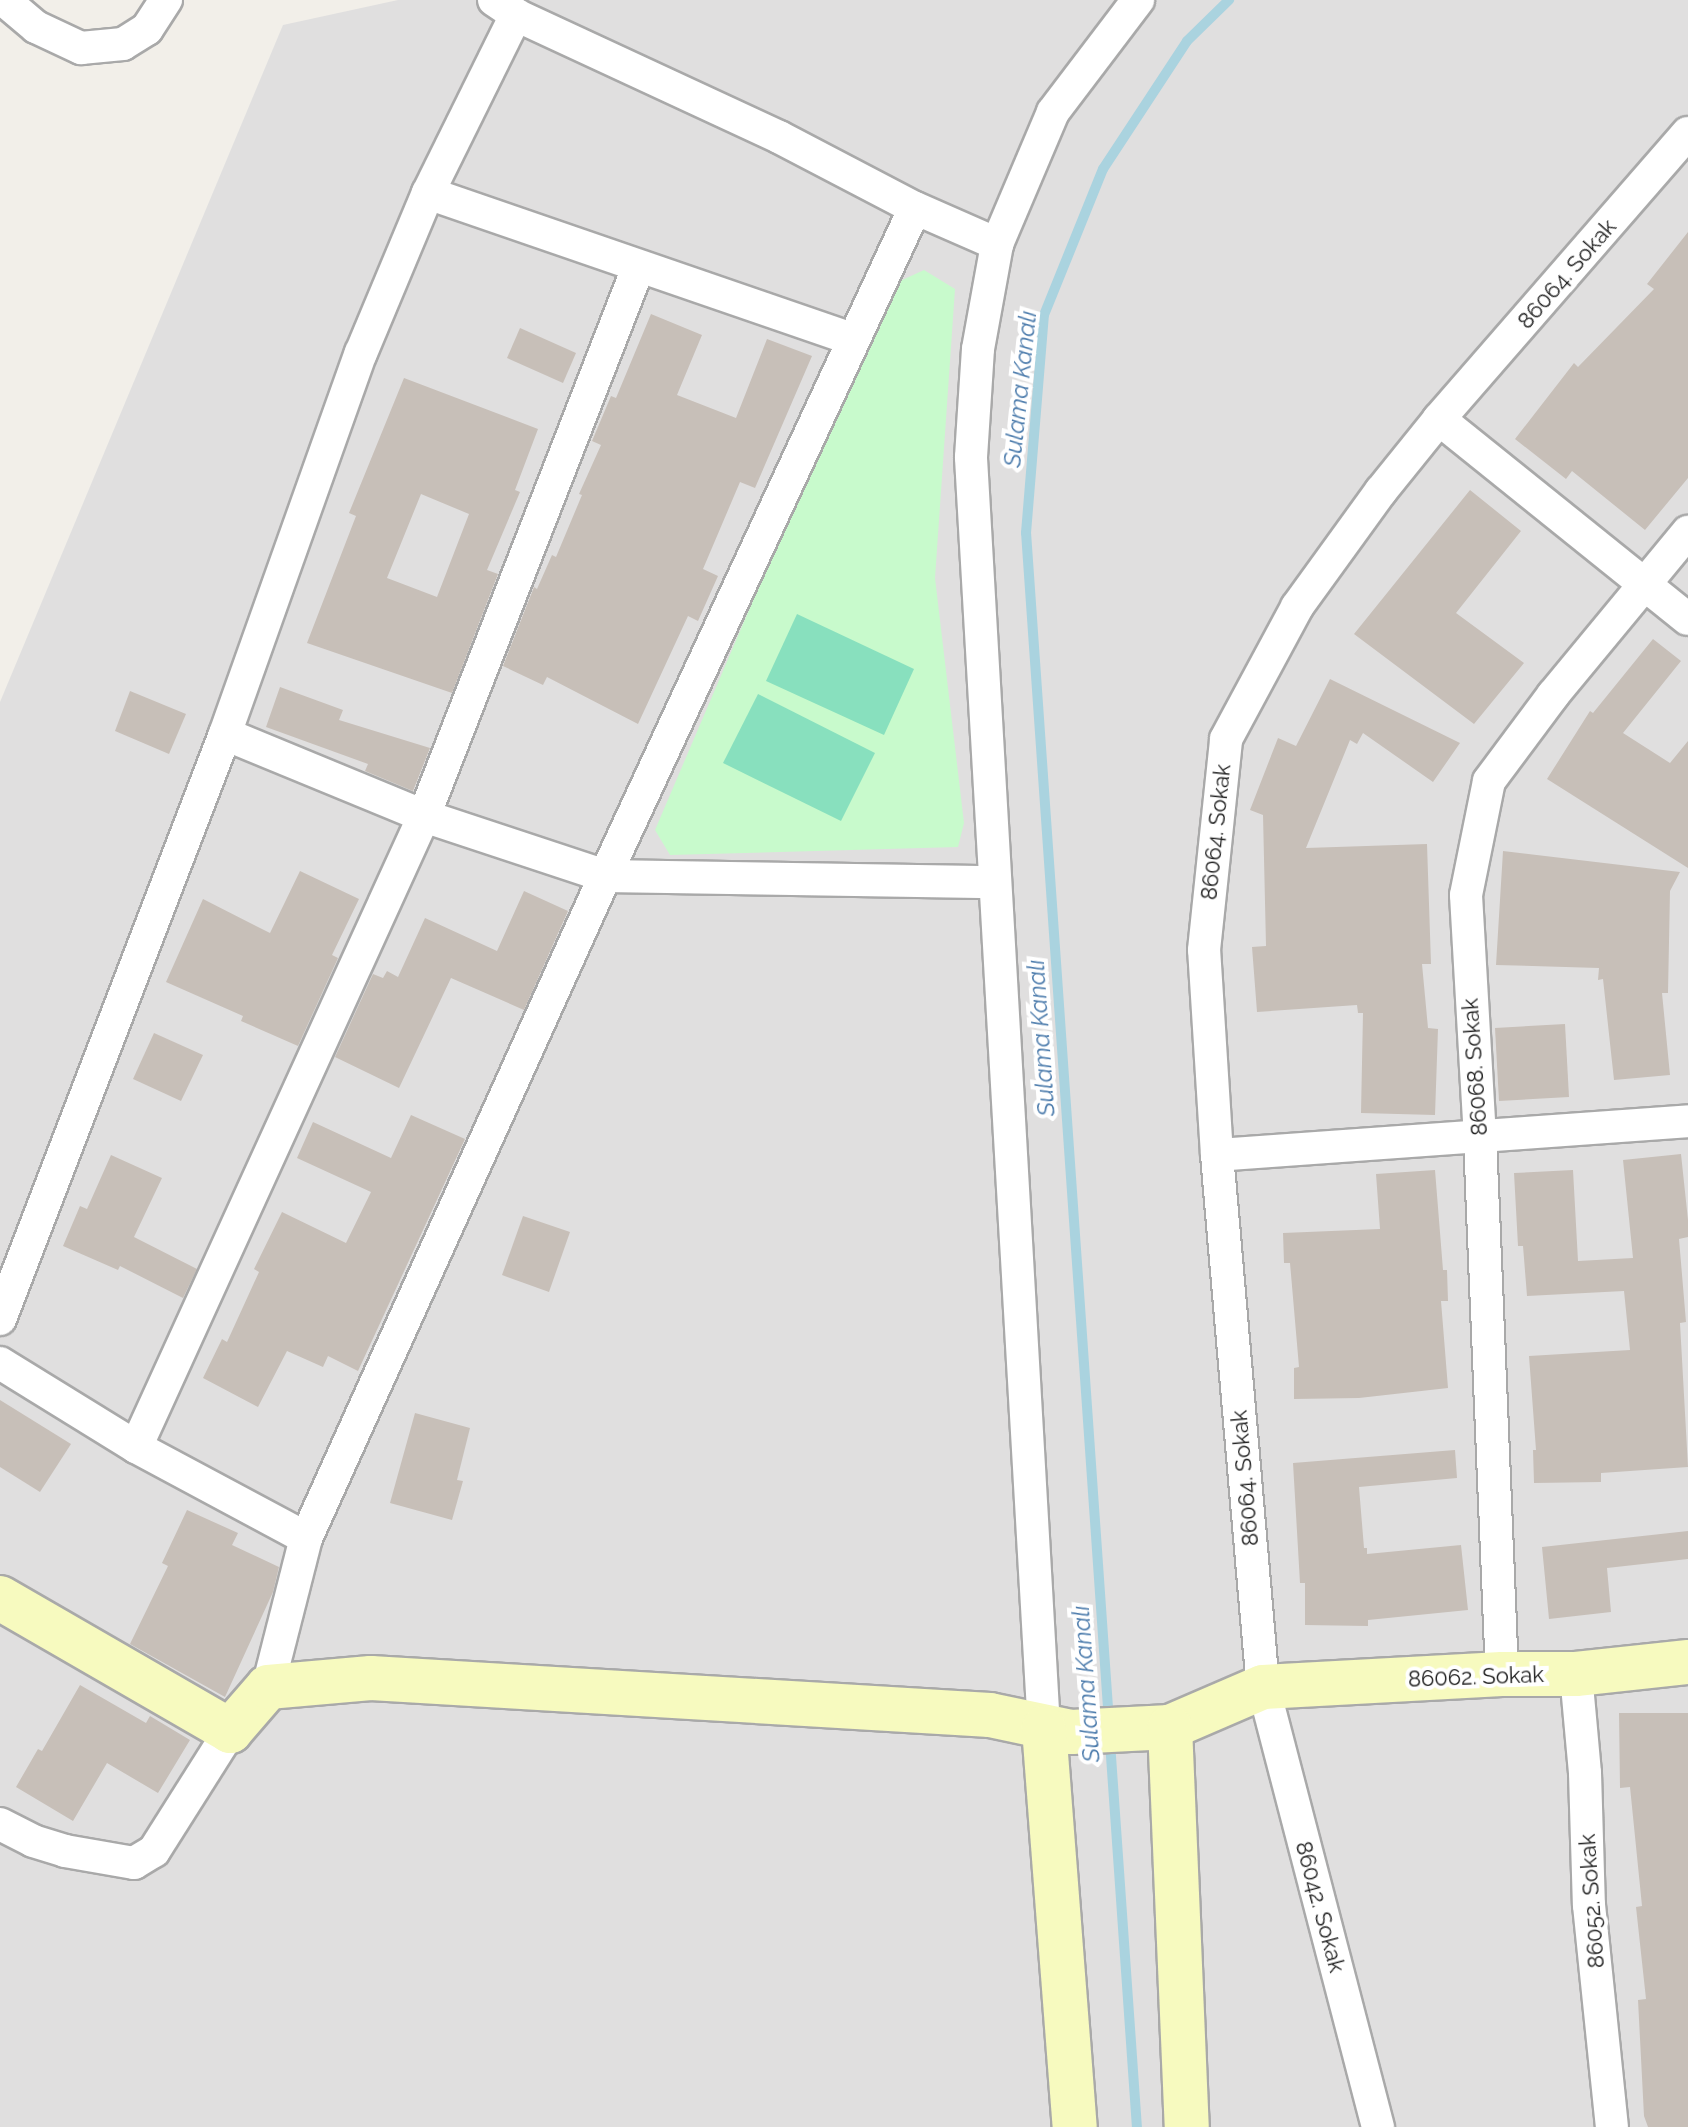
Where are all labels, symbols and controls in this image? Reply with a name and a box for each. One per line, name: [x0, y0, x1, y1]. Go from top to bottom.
street label: 86064. Sokak: [1512, 214, 1622, 334]
water label: Sulama Kanalı: [997, 309, 1043, 469]
street label: 86064. Sokak: [1196, 763, 1236, 901]
water label: Sulama Kanalı: [1021, 959, 1061, 1117]
street label: 86068. Sokak: [1457, 997, 1493, 1137]
street label: 86064. Sokak: [1226, 1409, 1264, 1547]
water label: Sulama Kanalı: [1066, 1605, 1106, 1763]
street label: 86062. Sokak: [1408, 1661, 1544, 1693]
street label: 86052. Sokak: [1574, 1833, 1610, 1969]
street label: 86042. Sokak: [1290, 1839, 1350, 1975]

